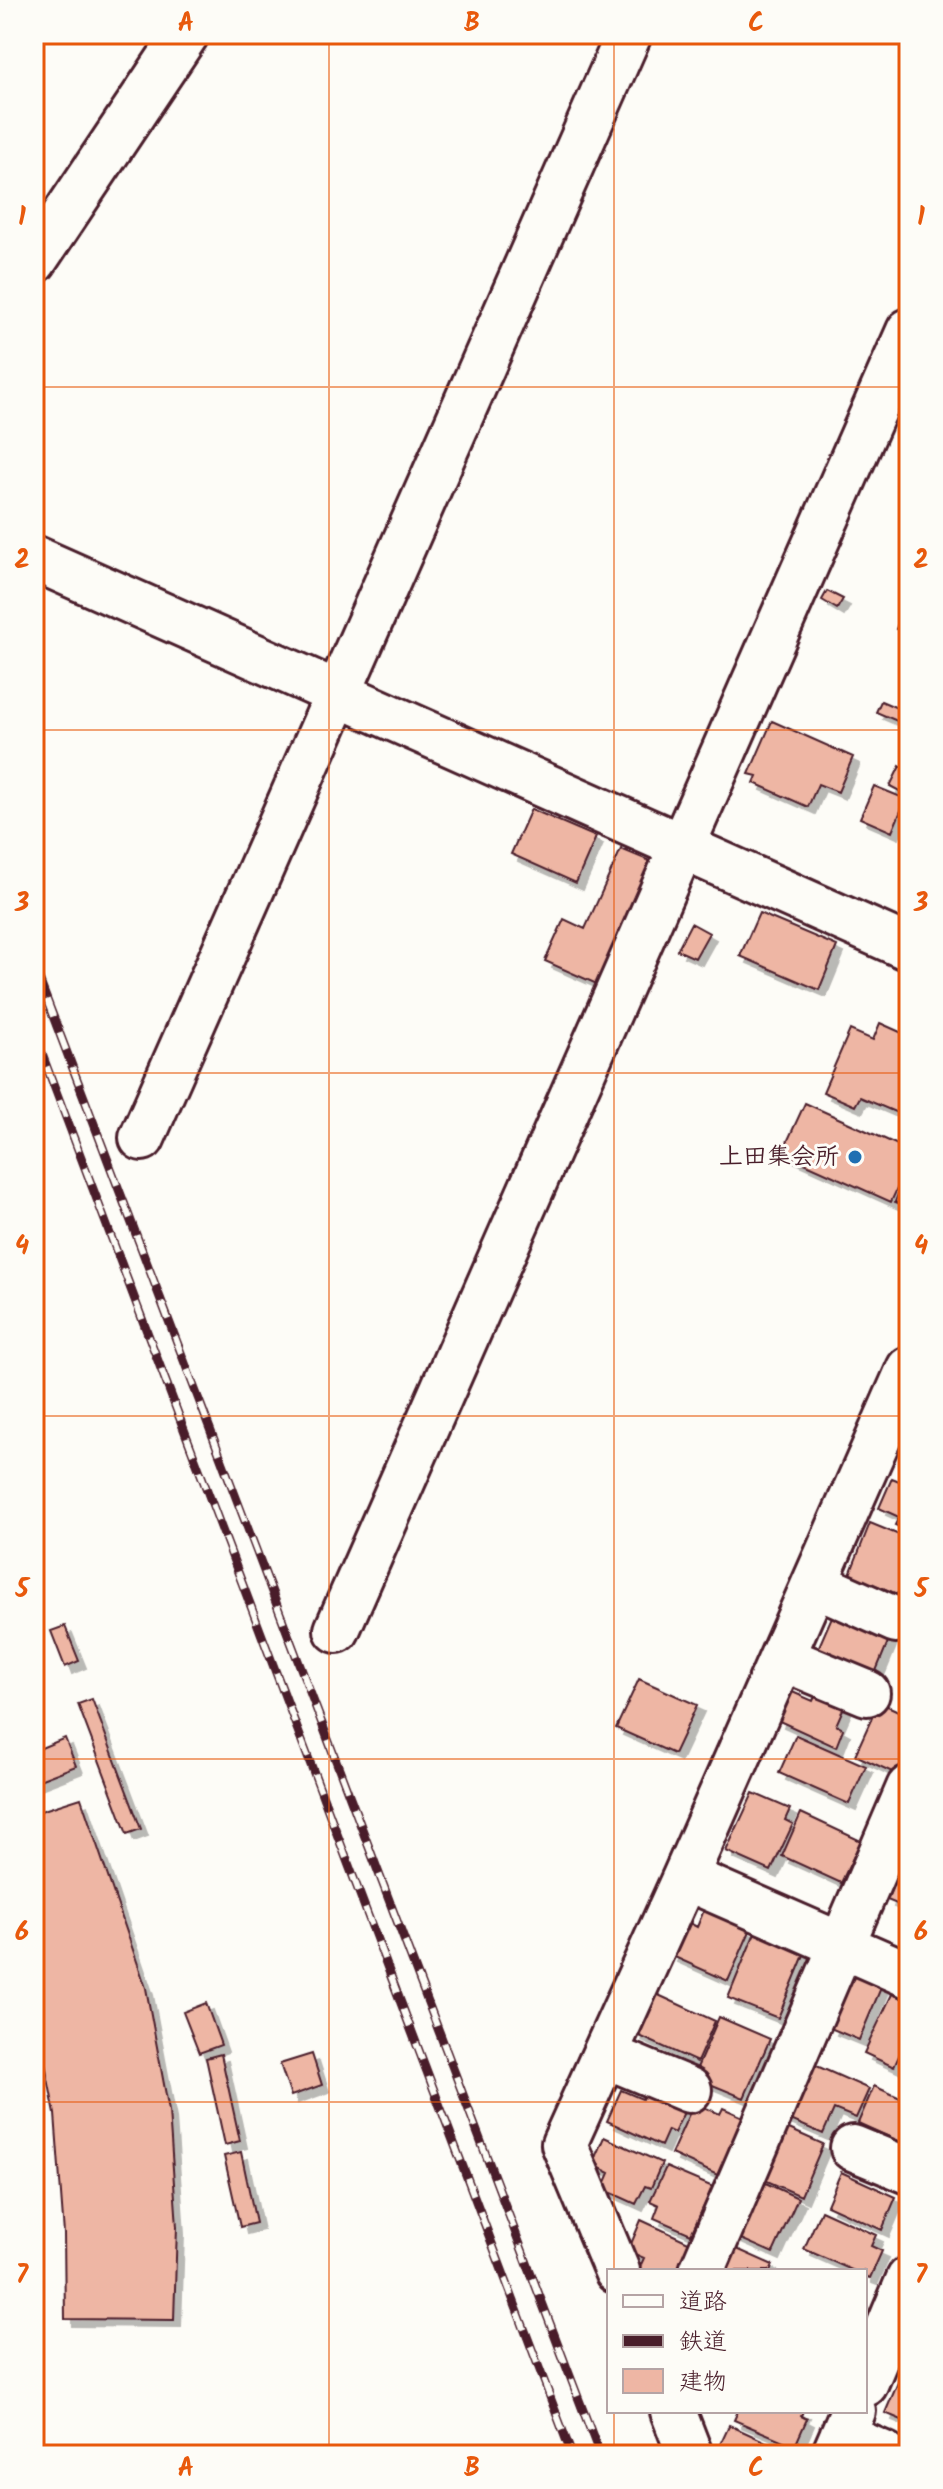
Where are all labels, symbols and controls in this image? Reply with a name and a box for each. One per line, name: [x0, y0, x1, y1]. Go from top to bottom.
text: A: [178, 3, 194, 45]
text: B: [464, 3, 480, 45]
text: C: [748, 3, 764, 45]
text: 1: [18, 197, 26, 239]
text: 1: [917, 197, 925, 239]
text: 2: [14, 540, 30, 582]
text: 2: [913, 540, 929, 582]
text: 3: [14, 883, 29, 925]
text: 3: [913, 883, 928, 925]
place label: 上田集会所: [719, 1138, 839, 1177]
marker: 上田集会所: [846, 1148, 864, 1166]
text: 4: [15, 1226, 29, 1268]
text: 4: [914, 1226, 928, 1268]
text: 5: [14, 1569, 30, 1611]
text: 5: [913, 1569, 929, 1611]
text: 6: [15, 1912, 29, 1954]
text: 6: [914, 1912, 928, 1954]
text: 7: [16, 2255, 29, 2297]
text: 7: [915, 2255, 928, 2297]
legend: [607, 2269, 867, 2413]
text: 道路: [679, 2283, 727, 2322]
text: 鉄道: [679, 2323, 727, 2362]
text: 建物: [679, 2363, 727, 2402]
text: A: [178, 2448, 194, 2489]
text: B: [464, 2448, 480, 2489]
text: C: [748, 2448, 764, 2489]

